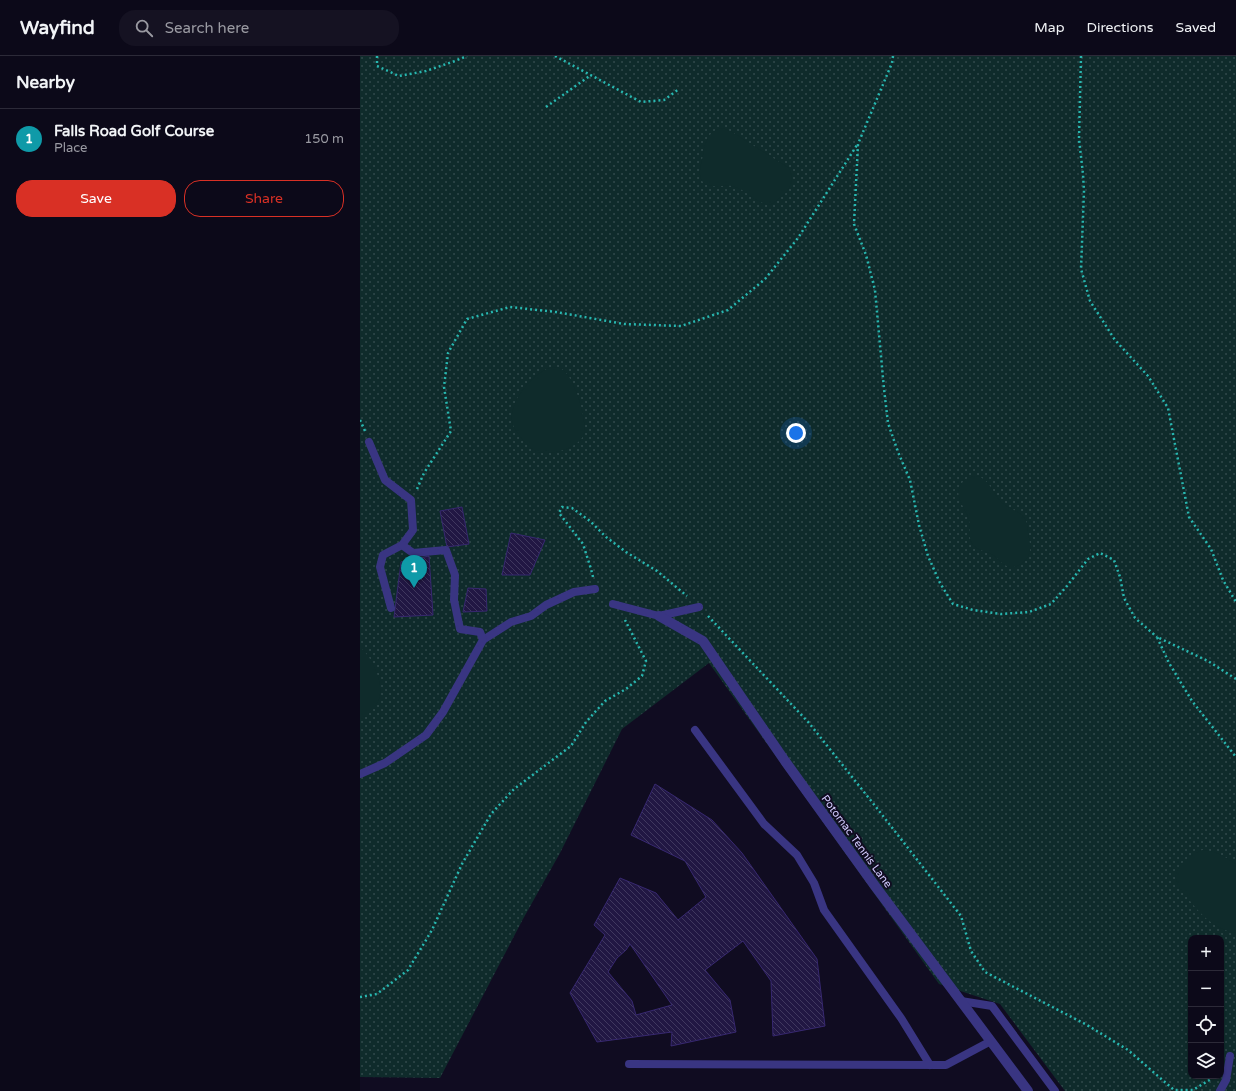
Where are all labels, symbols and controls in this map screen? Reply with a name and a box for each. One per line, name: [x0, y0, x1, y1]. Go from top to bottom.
search box: [119, 10, 399, 46]
text: Wayfind: [20, 17, 95, 39]
icon: search: [133, 17, 155, 39]
text: Search here: [165, 19, 249, 37]
text: Map: [1034, 19, 1065, 36]
text: Directions: [1087, 19, 1154, 36]
text: Saved: [1176, 19, 1216, 36]
text: Nearby: [16, 72, 75, 93]
text: Falls Road Golf Course: [54, 122, 214, 140]
text: 1: [25, 131, 33, 147]
text: 150 m: [304, 131, 344, 147]
text: Place: [54, 140, 87, 156]
button: Save: [16, 180, 176, 217]
button: Share: [184, 180, 344, 217]
your location: [786, 423, 806, 443]
pin: 1: [401, 555, 427, 588]
street label: Potomac Tennis Lane: [819, 792, 895, 890]
map controls: [1188, 935, 1224, 1079]
button: +: [1188, 935, 1224, 971]
button: −: [1188, 971, 1224, 1007]
button: locate: [1188, 1007, 1224, 1043]
button: layers: [1188, 1043, 1224, 1079]

